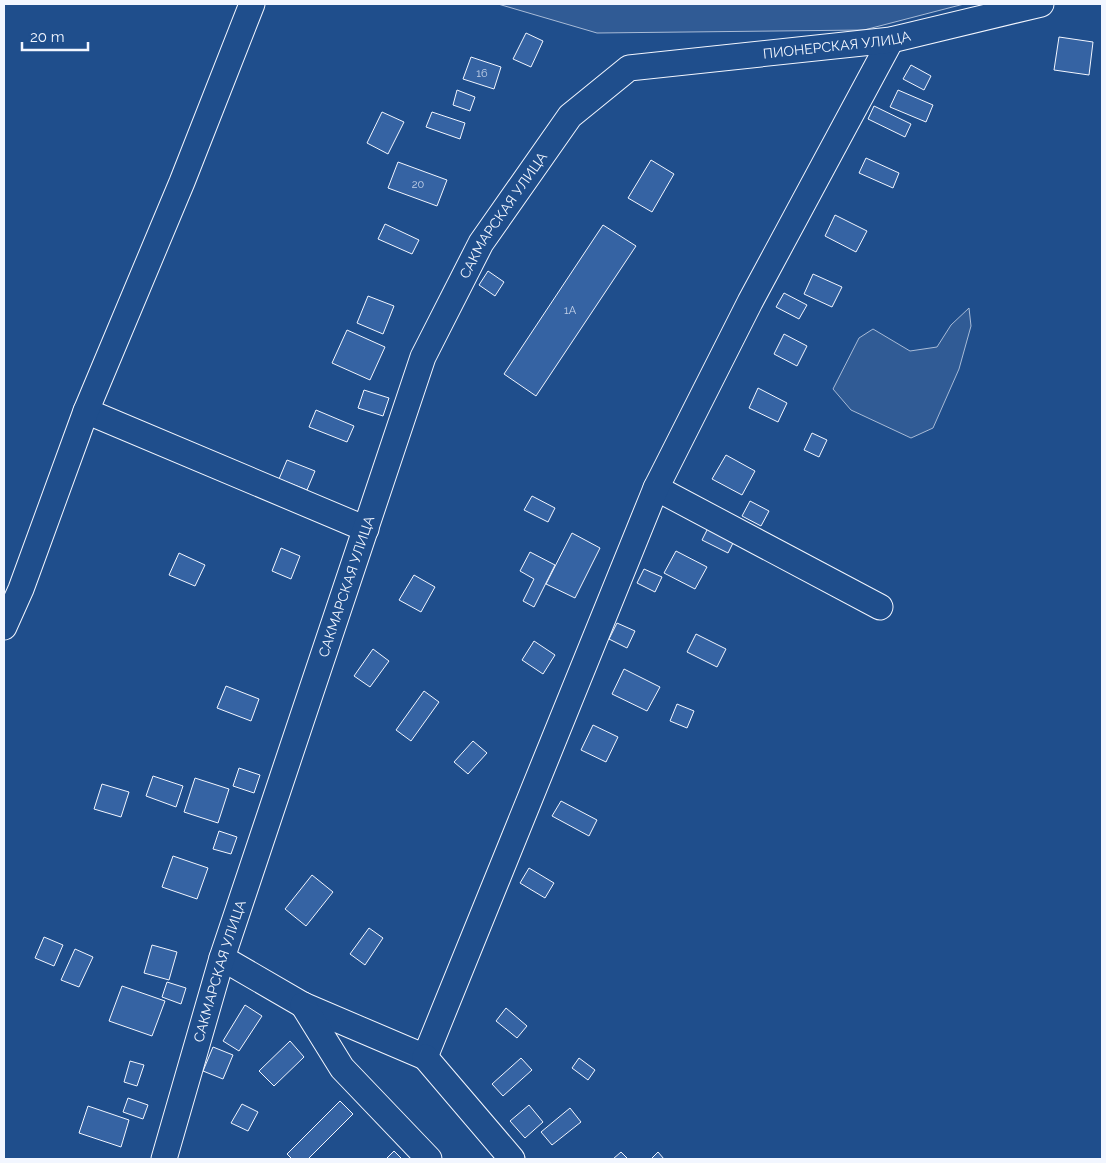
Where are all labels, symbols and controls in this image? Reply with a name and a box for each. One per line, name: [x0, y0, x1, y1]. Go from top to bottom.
scale bar: [22, 20, 89, 52]
street label: ПИОНЕРСКАЯ УЛИЦА: [762, 27, 913, 62]
text: 20 m: [30, 28, 65, 46]
house number: 16: [476, 67, 488, 80]
street label: САКМАРСКАЯ УЛИЦА: [456, 149, 550, 281]
house number: 20: [412, 178, 424, 191]
house number: 1А: [564, 304, 577, 317]
street label: САКМАРСКАЯ УЛИЦА: [315, 513, 377, 659]
street label: САКМАРСКАЯ УЛИЦА: [190, 897, 249, 1044]

